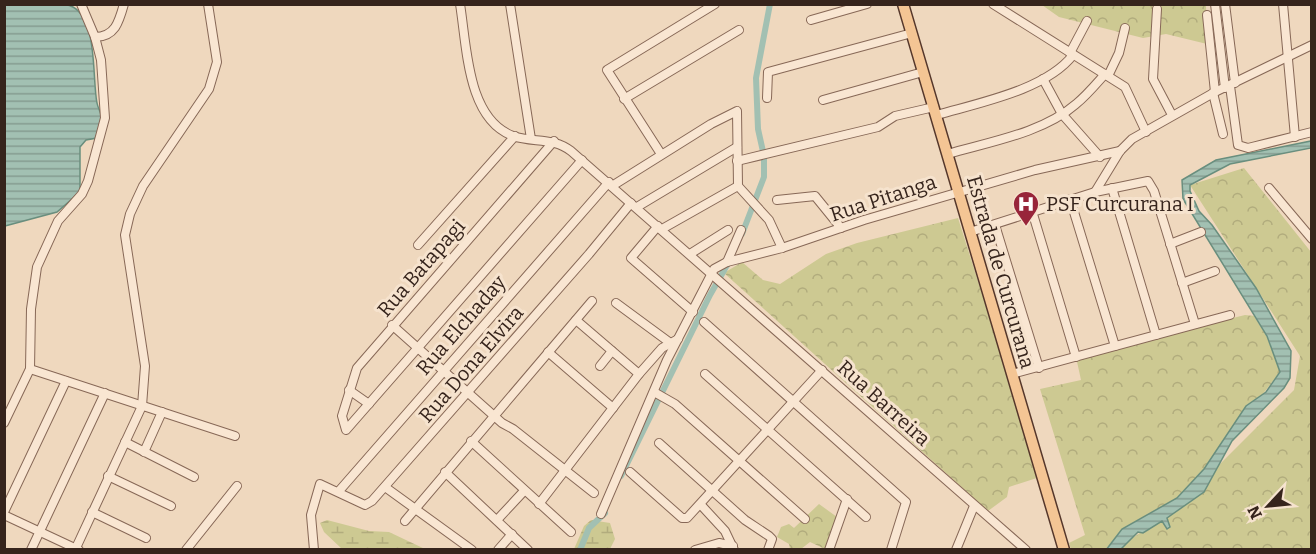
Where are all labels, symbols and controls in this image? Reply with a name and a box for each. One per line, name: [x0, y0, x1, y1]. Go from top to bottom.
street label: Rua Pitanga: [827, 170, 939, 226]
street label: Estrada de Curcurana: [962, 173, 1040, 371]
hospital icon: PSF Curcurana I: [1011, 189, 1041, 227]
place label: PSF Curcurana I: [1046, 192, 1194, 216]
street label: Rua Batapagi: [372, 214, 470, 322]
street label: Rua Elchaday: [411, 270, 511, 380]
street label: Rua Dona Elvira: [414, 301, 528, 427]
street label: Rua Barreira: [833, 355, 935, 451]
north arrow: [1238, 476, 1298, 536]
text: N: [1244, 503, 1266, 522]

